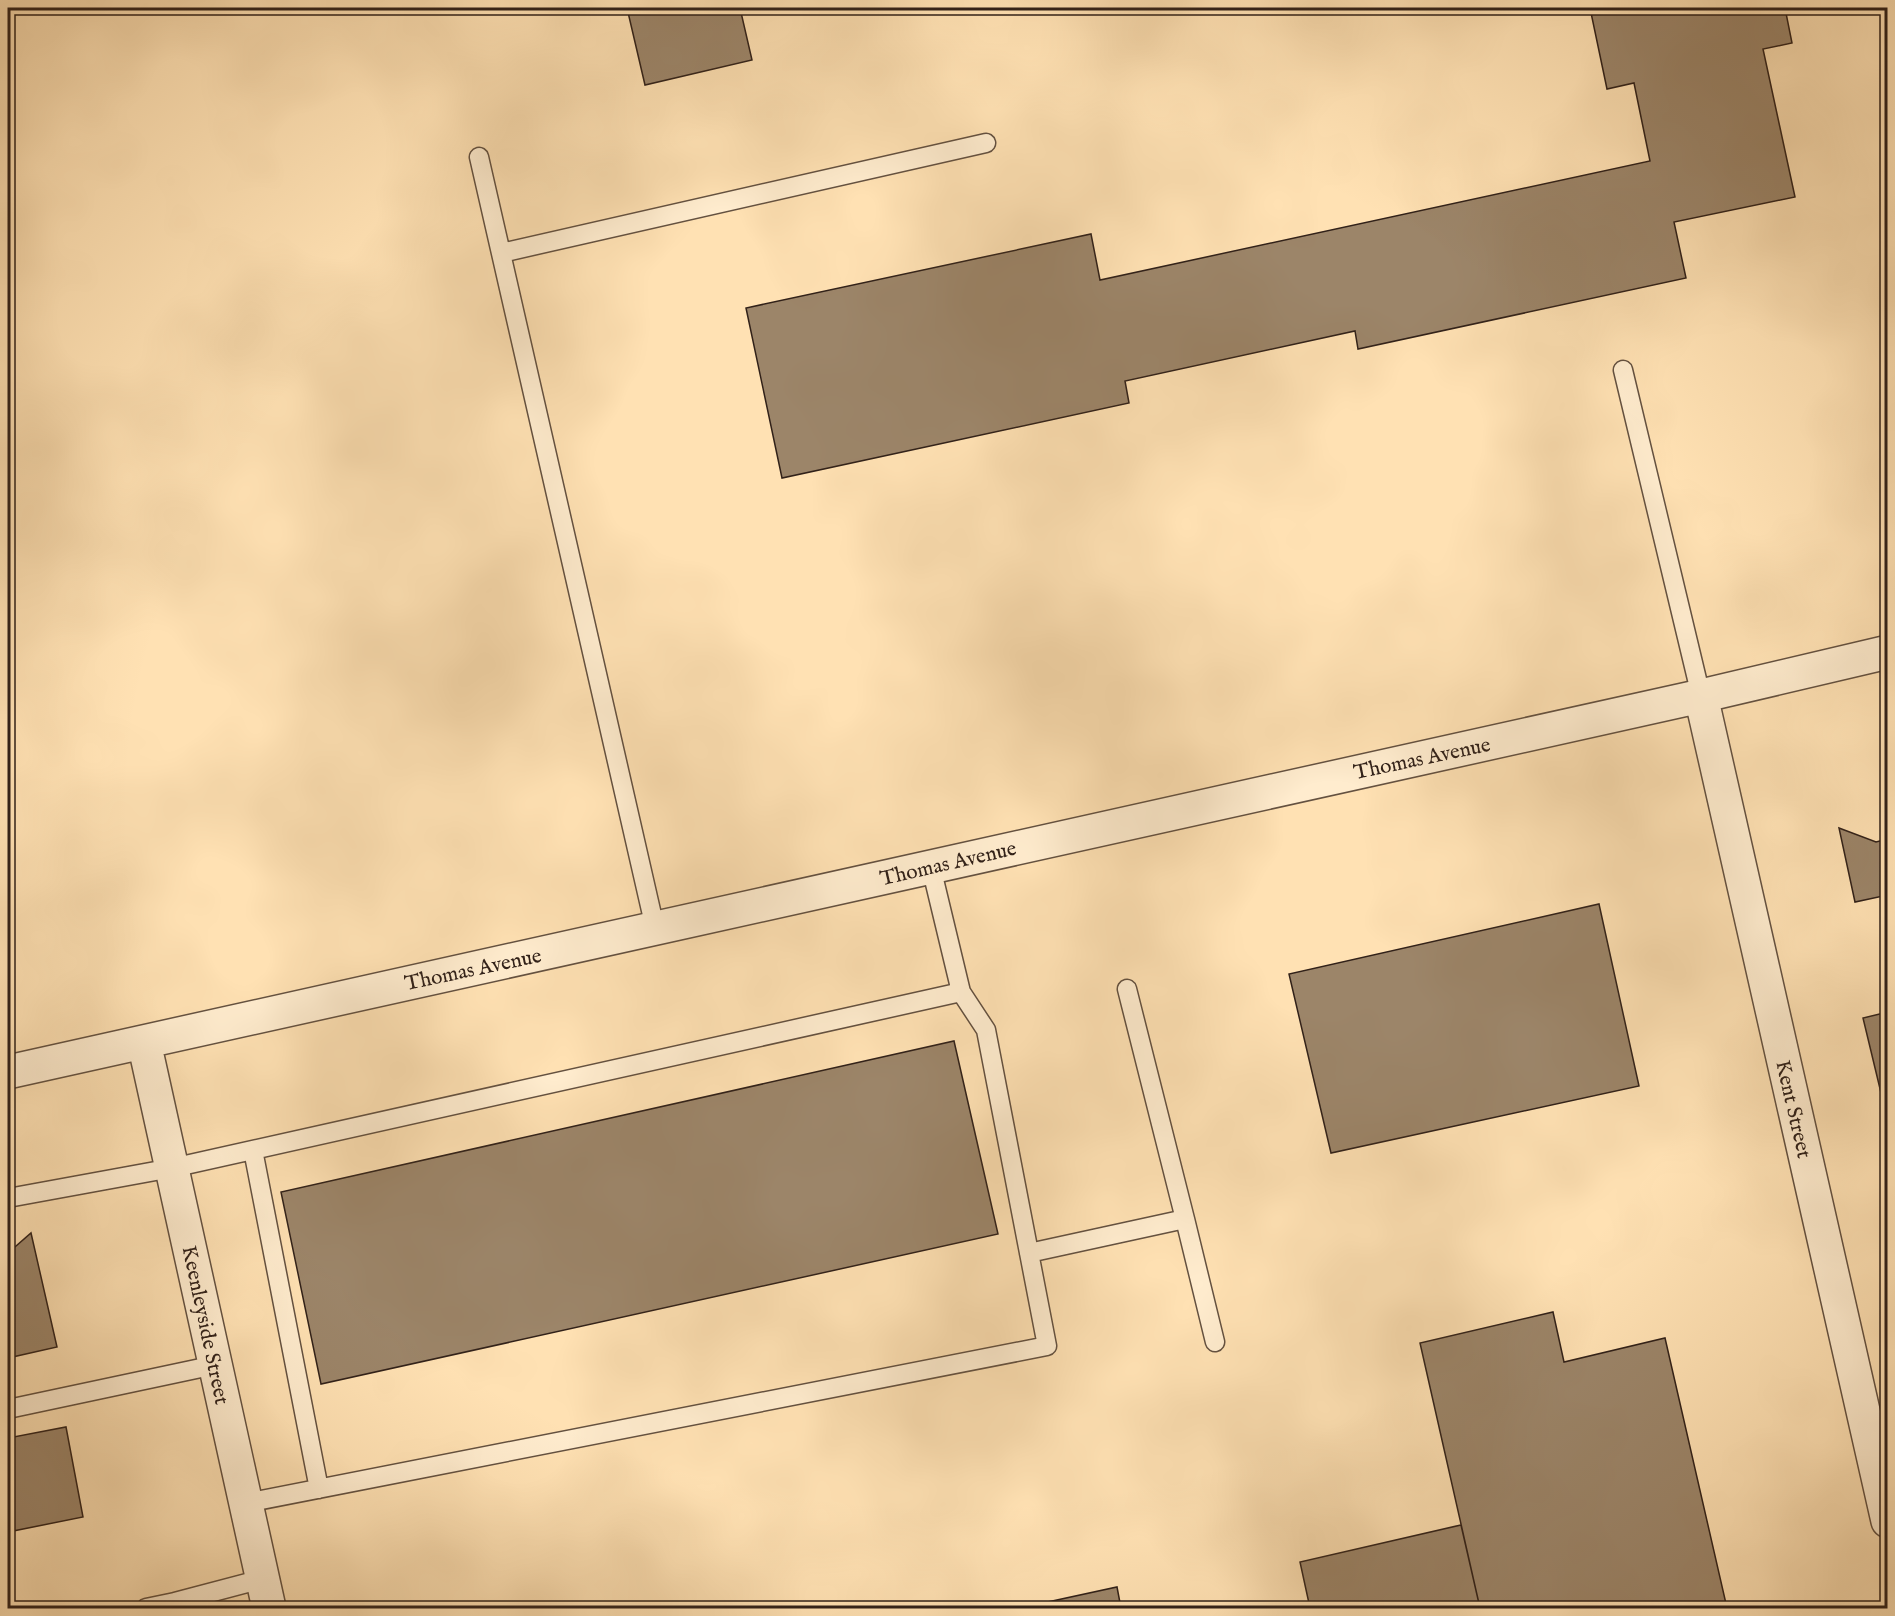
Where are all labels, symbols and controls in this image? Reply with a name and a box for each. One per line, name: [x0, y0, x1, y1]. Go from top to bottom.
street label: Thomas Avenue: [1351, 732, 1494, 787]
street label: Thomas Avenue: [877, 836, 1020, 893]
street label: Thomas Avenue: [402, 943, 545, 998]
street label: Kent Street: [1768, 1058, 1817, 1161]
street label: Keenleyside Street: [175, 1243, 235, 1407]

